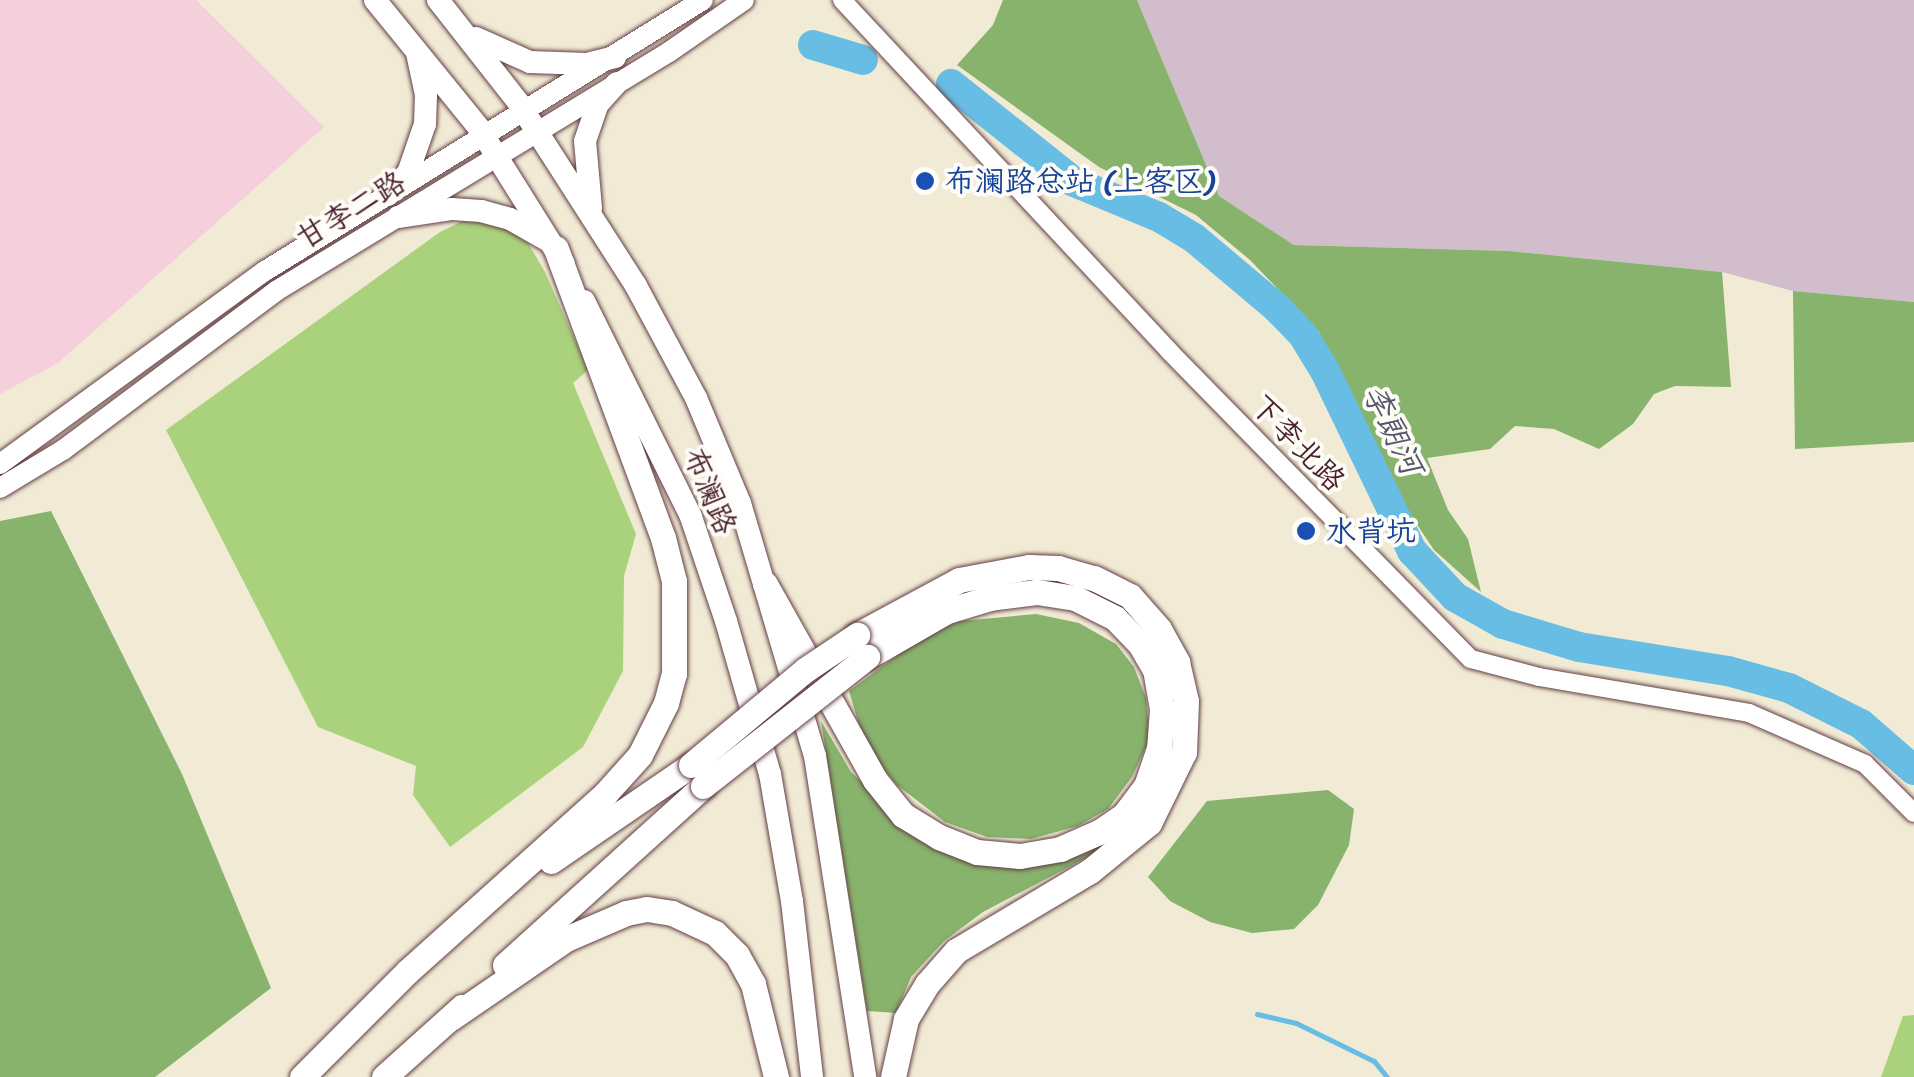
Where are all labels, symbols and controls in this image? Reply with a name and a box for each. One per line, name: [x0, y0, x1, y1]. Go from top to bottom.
place label: 布澜路总站 (上客区): [945, 163, 1214, 199]
street label: 甘李二路: [290, 164, 412, 256]
marker: 布澜路总站 (上客区): [914, 170, 936, 192]
water label: 李朗河: [1354, 378, 1430, 482]
street label: 下李北路: [1243, 387, 1353, 499]
street label: 布澜路: [676, 443, 744, 539]
place label: 水背坑: [1326, 513, 1416, 549]
marker: 水背坑: [1295, 520, 1317, 542]

